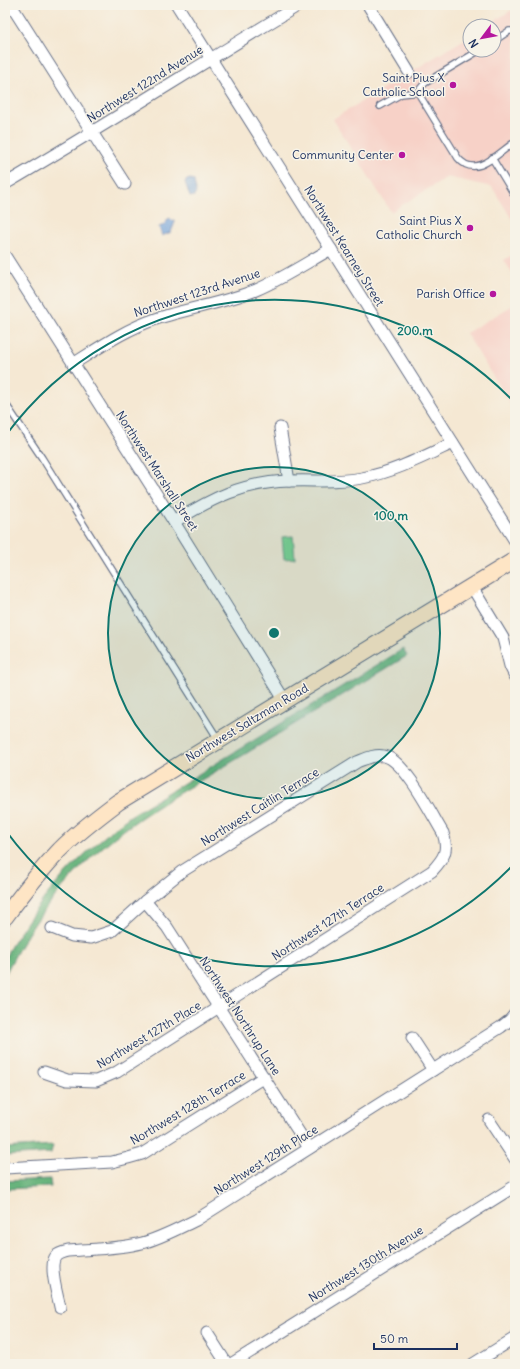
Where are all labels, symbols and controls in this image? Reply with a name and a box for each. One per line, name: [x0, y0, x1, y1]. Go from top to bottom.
north arrow: [462, 18, 502, 58]
text: N: [466, 36, 481, 50]
street label: Northwest 122nd Avenue: [84, 42, 206, 125]
place label: Saint Pius X Catholic School: [362, 70, 445, 99]
marker: Saint Pius X Catholic School: [448, 80, 458, 90]
place label: Community Center: [292, 147, 394, 162]
marker: Community Center: [397, 150, 407, 160]
street label: Northwest Kearney Street: [301, 183, 388, 309]
place label: Saint Pius X Catholic Church: [376, 213, 462, 242]
marker: Saint Pius X Catholic Church: [465, 223, 475, 233]
street label: Northwest 123rd Avenue: [132, 265, 262, 320]
place label: Parish Office: [416, 286, 485, 301]
marker: Parish Office: [488, 289, 498, 299]
text: 200 m: [397, 323, 433, 338]
street label: Northwest Marshall Street: [113, 408, 202, 533]
text: 100 m: [374, 508, 408, 523]
centre of rings: [267, 626, 281, 640]
street label: Northwest Saltzman Road: [183, 680, 311, 765]
street label: Northwest Caitlin Terrace: [198, 764, 321, 849]
street label: Northwest 127th Terrace: [269, 880, 387, 963]
street label: Northwest Northrup Lane: [197, 954, 284, 1078]
street label: Northwest 127th Place: [94, 997, 204, 1072]
street label: Northwest 128th Terrace: [127, 1067, 248, 1148]
street label: Northwest 129th Place: [211, 1121, 321, 1198]
street label: Northwest 130th Avenue: [306, 1222, 426, 1305]
scale bar: [374, 1325, 457, 1351]
text: 50 m: [380, 1331, 409, 1346]

